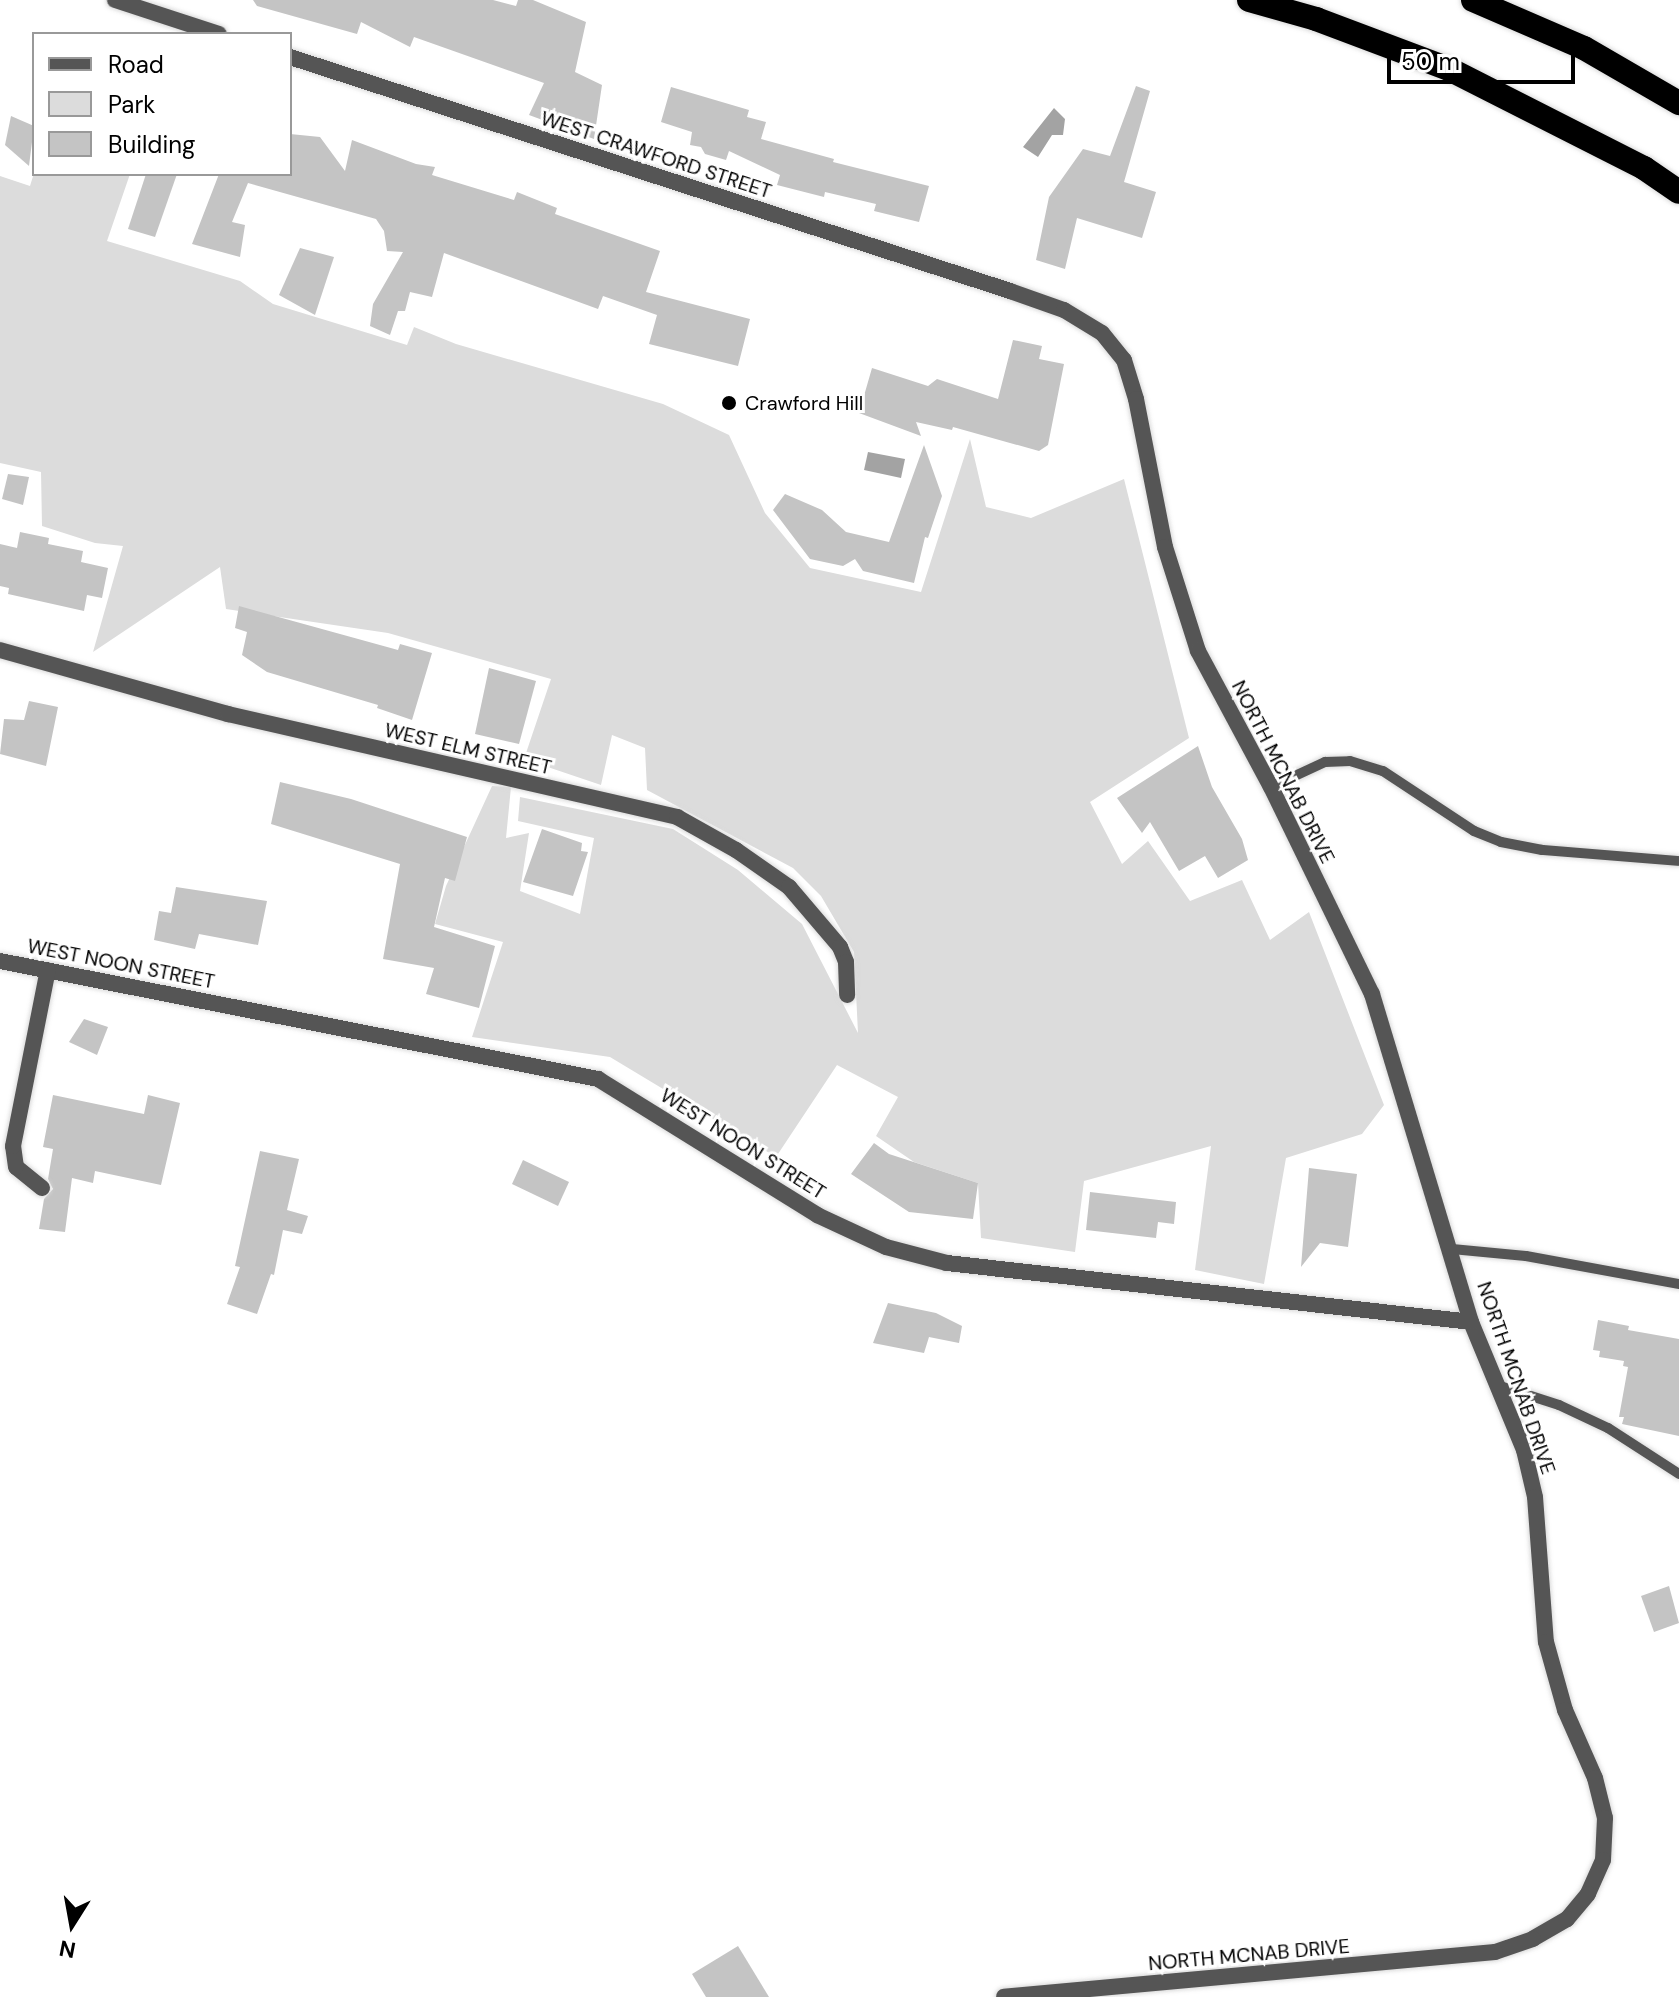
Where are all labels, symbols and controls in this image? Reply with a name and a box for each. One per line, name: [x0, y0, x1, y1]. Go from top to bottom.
legend: [32, 32, 292, 176]
scale bar: [1391, 32, 1579, 82]
text: 50 m: [1401, 46, 1460, 77]
text: Road: [108, 49, 164, 80]
text: Park: [108, 89, 155, 120]
street label: WEST CRAWFORD STREET: [538, 106, 774, 204]
text: Building: [108, 129, 195, 160]
place label: Crawford Hill: [745, 391, 863, 415]
marker: Crawford Hill: [720, 394, 738, 412]
street label: NORTH MCNAB DRIVE: [1226, 677, 1340, 867]
street label: WEST ELM STREET: [382, 718, 554, 780]
street label: WEST NOON STREET: [25, 934, 217, 994]
street label: WEST NOON STREET: [656, 1083, 830, 1205]
street label: NORTH MCNAB DRIVE: [1472, 1279, 1560, 1477]
north arrow: [32, 1885, 112, 1965]
text: N: [57, 1933, 78, 1965]
street label: NORTH MCNAB DRIVE: [1147, 1934, 1351, 1976]

